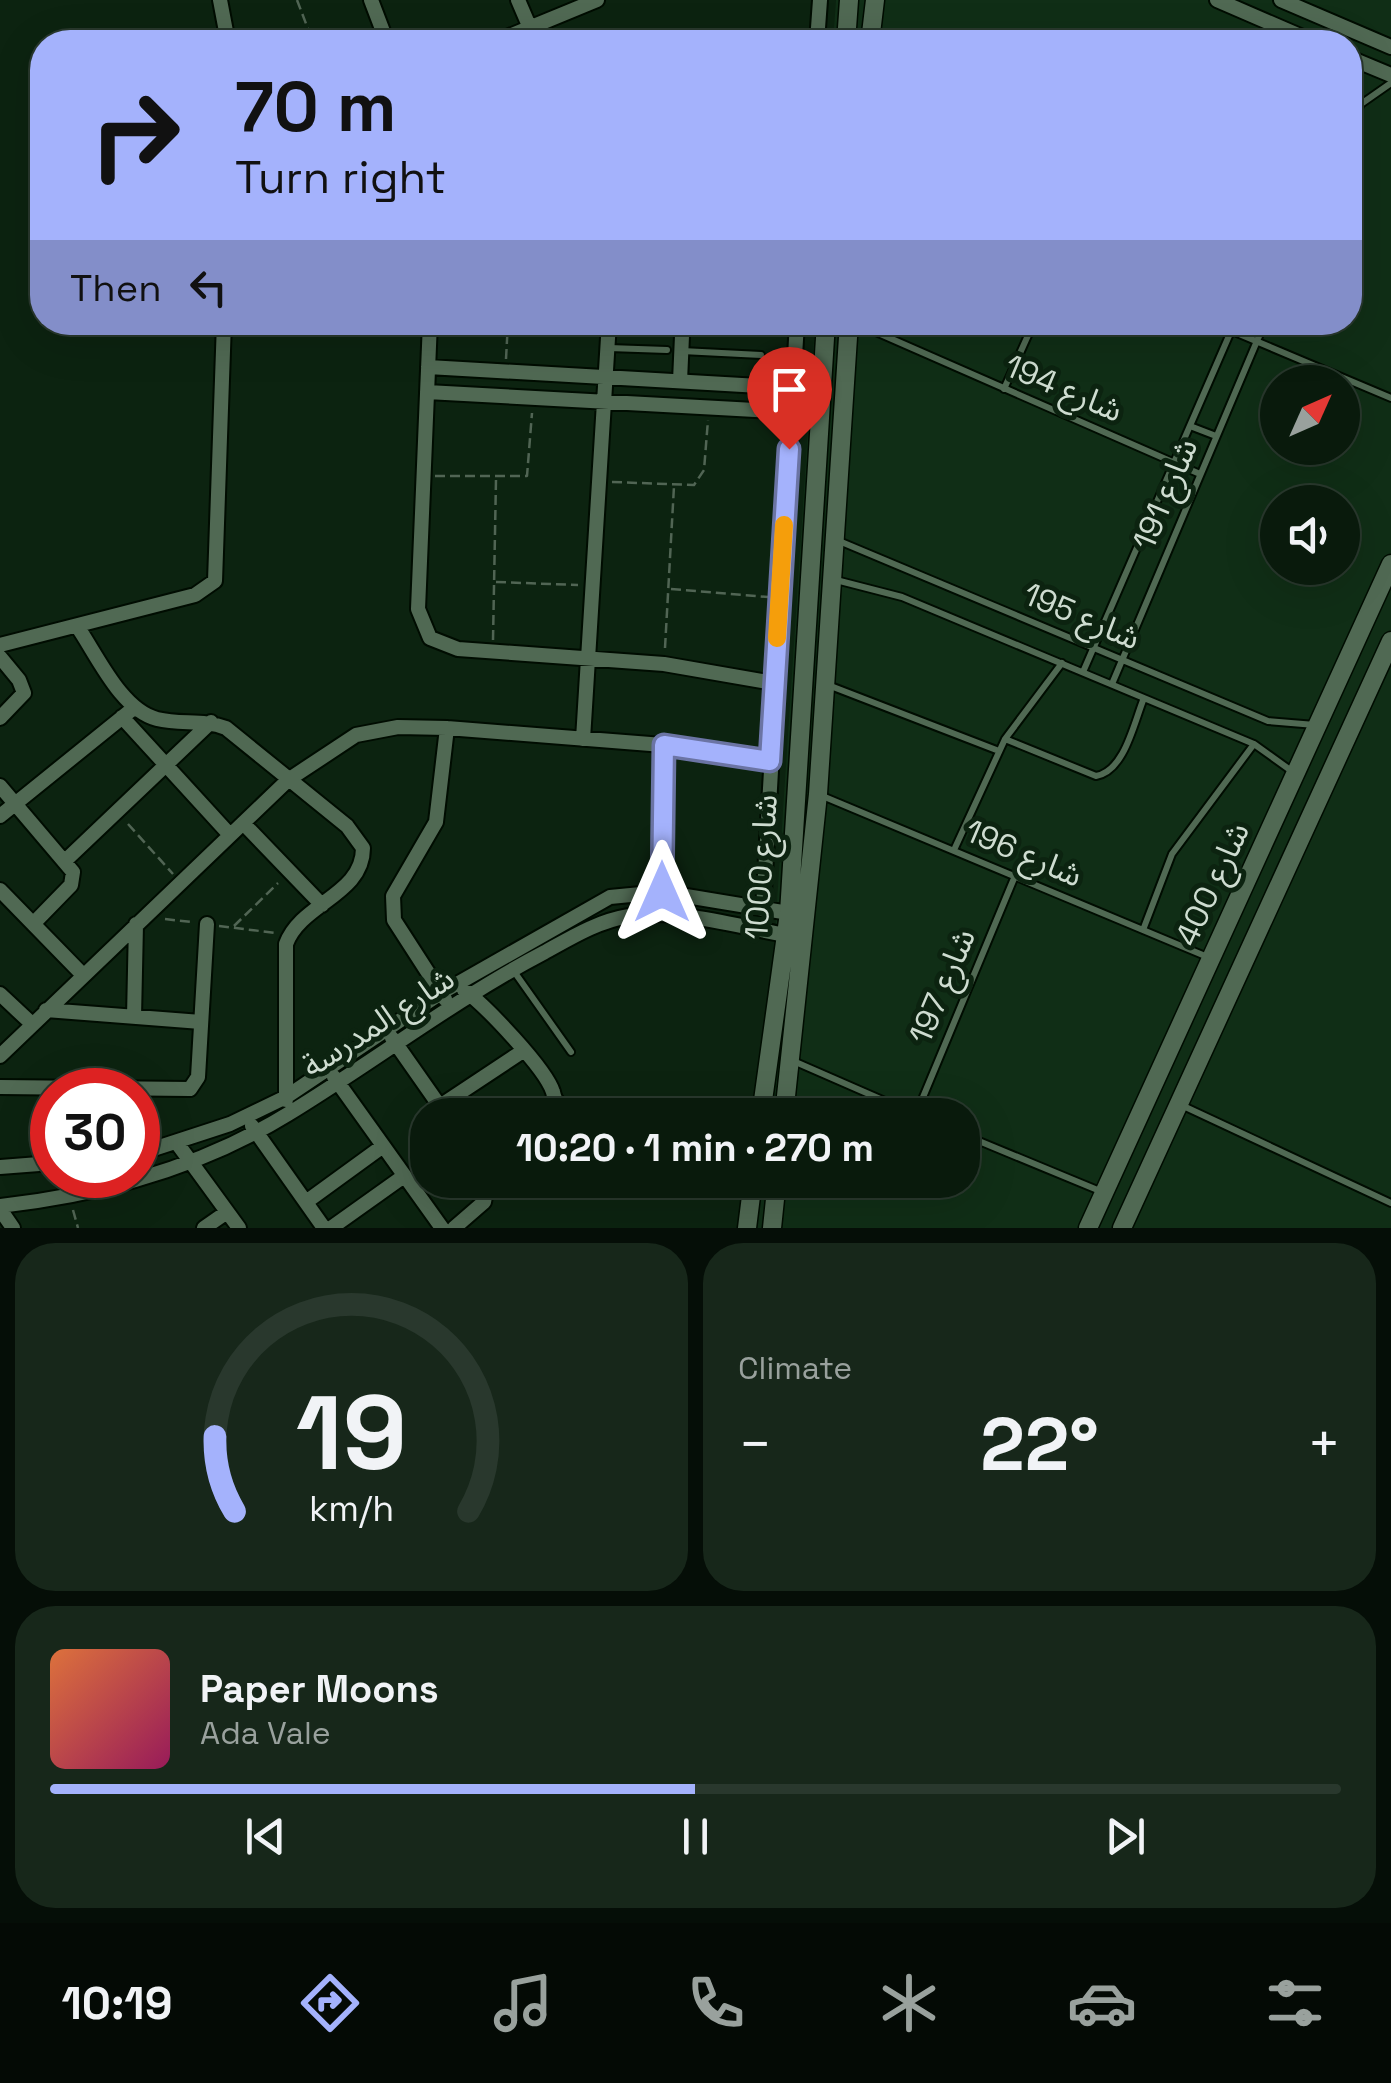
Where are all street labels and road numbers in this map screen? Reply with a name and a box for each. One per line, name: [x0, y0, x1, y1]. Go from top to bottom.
street label: شارع 194: [998, 345, 1129, 434]
street label: شارع 191: [1124, 432, 1210, 557]
street label: شارع 195: [1016, 574, 1146, 662]
street label: شارع 1000: [736, 793, 790, 941]
street label: شارع 196: [958, 811, 1088, 899]
street label: شارع 400: [1166, 816, 1262, 954]
street label: شارع 197: [900, 922, 988, 1051]
street label: شارع المدرسة: [294, 958, 464, 1089]

